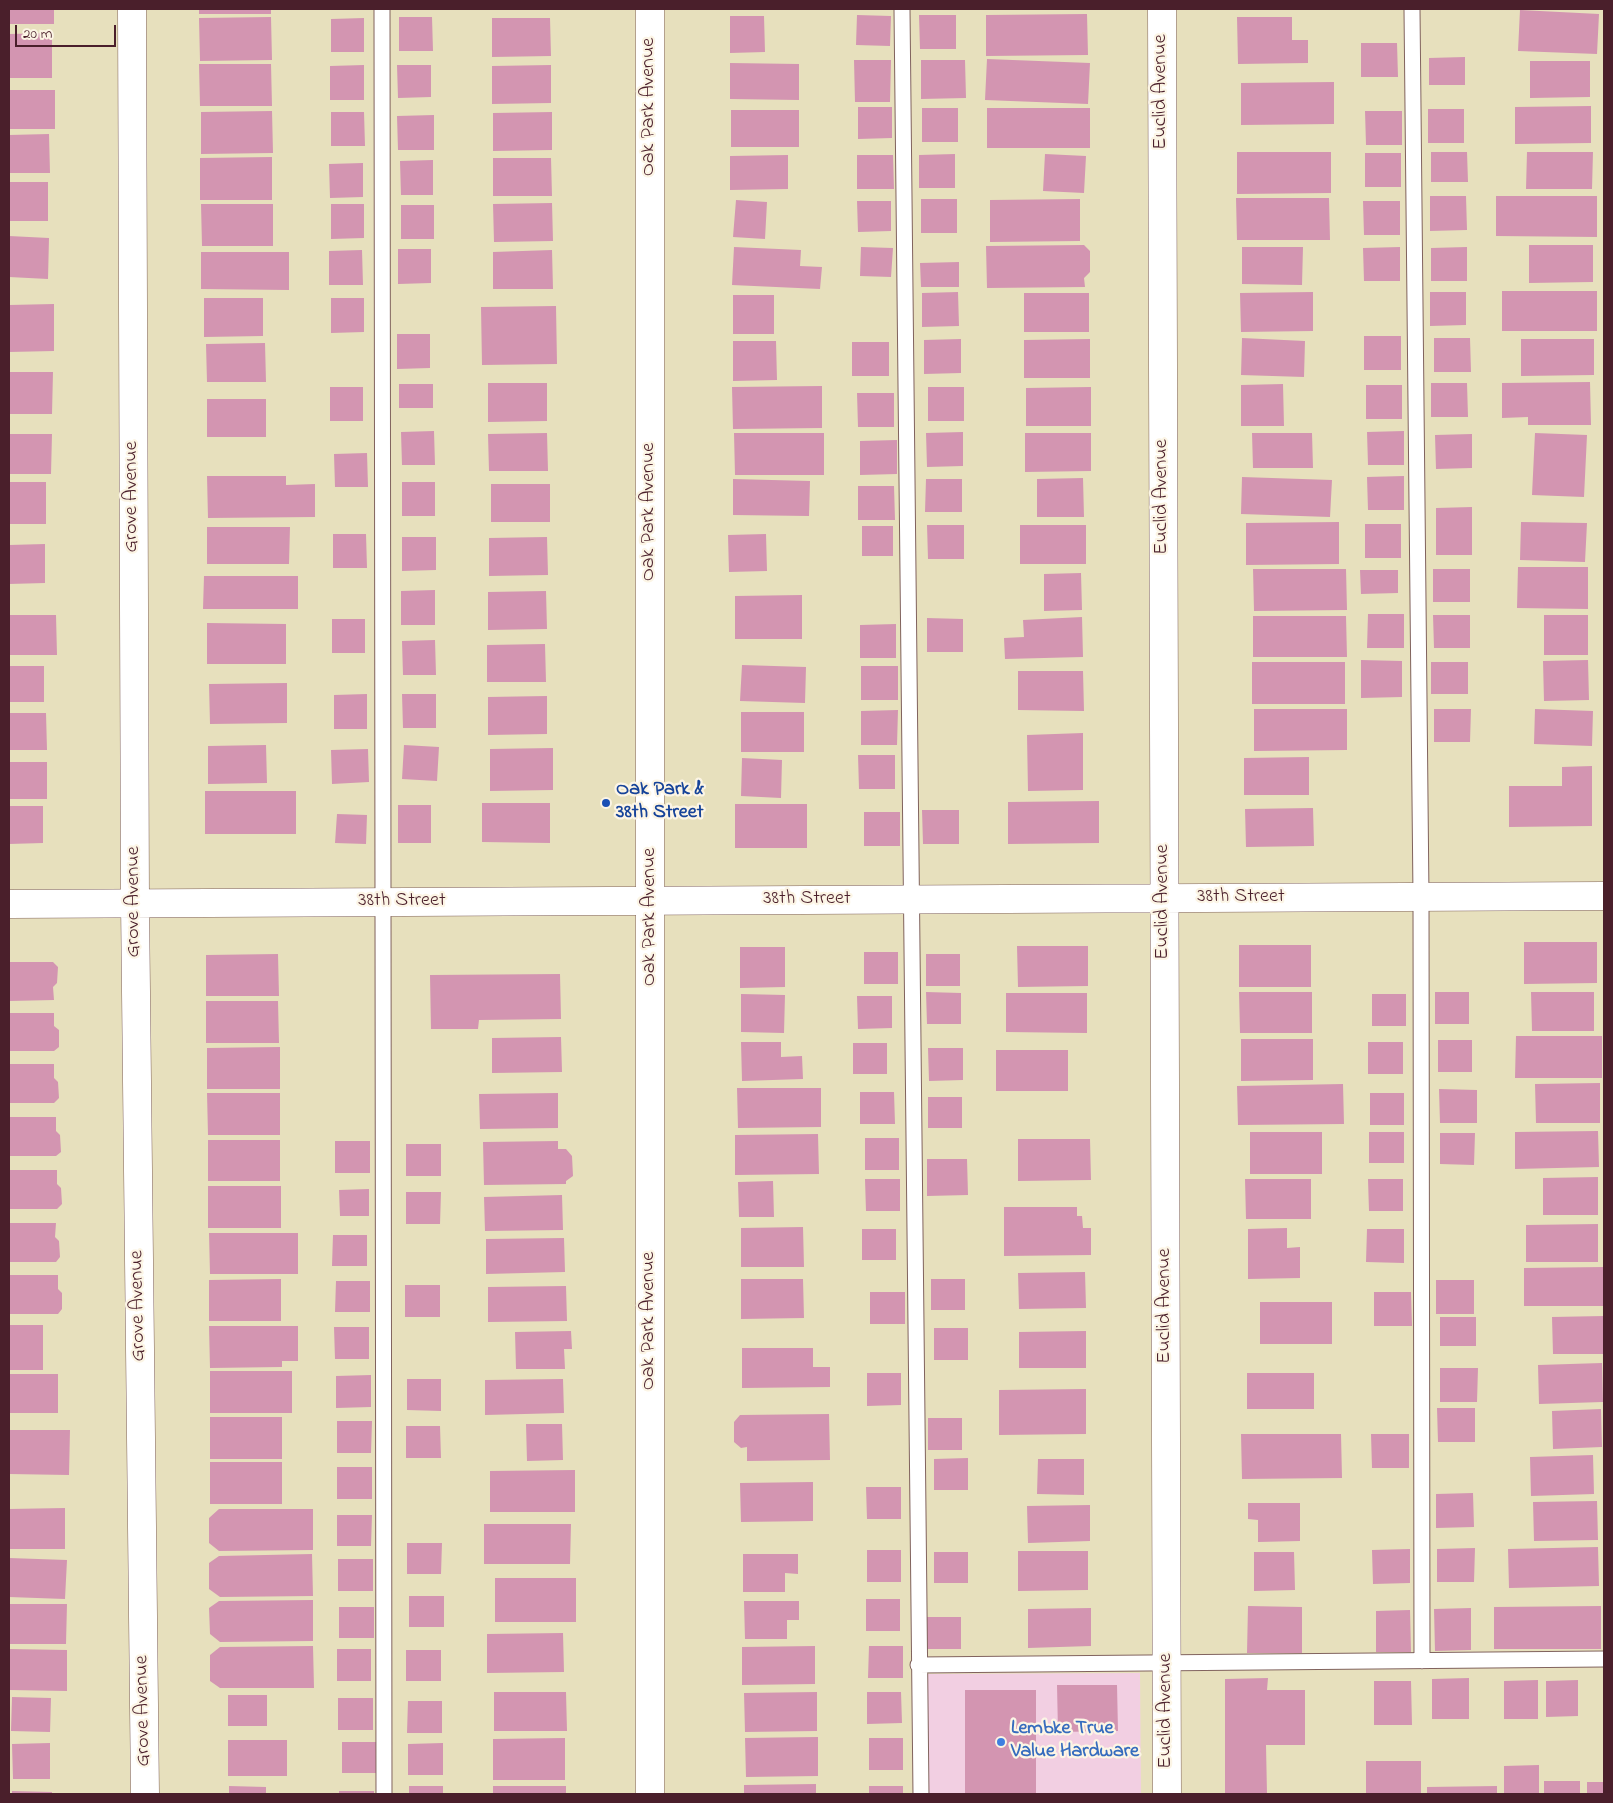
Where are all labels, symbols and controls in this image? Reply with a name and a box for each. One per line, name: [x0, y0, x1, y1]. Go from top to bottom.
scale bar: [18, 15, 119, 47]
text: 20 m: [23, 23, 52, 45]
street label: Euclid Avenue: [1150, 34, 1174, 150]
street label: Oak Park Avenue: [638, 38, 662, 176]
street label: Euclid Avenue: [1151, 439, 1175, 555]
street label: Grove Avenue: [121, 441, 145, 553]
street label: Oak Park Avenue: [638, 443, 662, 581]
place label: Oak Park & 38th Street: [616, 779, 704, 826]
marker: Oak Park & 38th Street: [600, 797, 612, 809]
street label: Euclid Avenue: [1152, 844, 1176, 960]
street label: Grove Avenue: [123, 846, 147, 958]
street label: Oak Park Avenue: [639, 848, 663, 986]
street label: 38th Street: [1197, 886, 1285, 910]
street label: 38th Street: [763, 888, 851, 912]
street label: 38th Street: [358, 890, 446, 914]
street label: Euclid Avenue: [1154, 1248, 1178, 1364]
street label: Grove Avenue: [126, 1250, 152, 1362]
street label: Oak Park Avenue: [638, 1252, 662, 1390]
street label: Euclid Avenue: [1155, 1653, 1179, 1769]
street label: Grove Avenue: [131, 1655, 157, 1767]
place label: Lembke True Value Hardware: [1011, 1718, 1139, 1765]
marker: Lembke True Value Hardware: [995, 1736, 1007, 1748]

